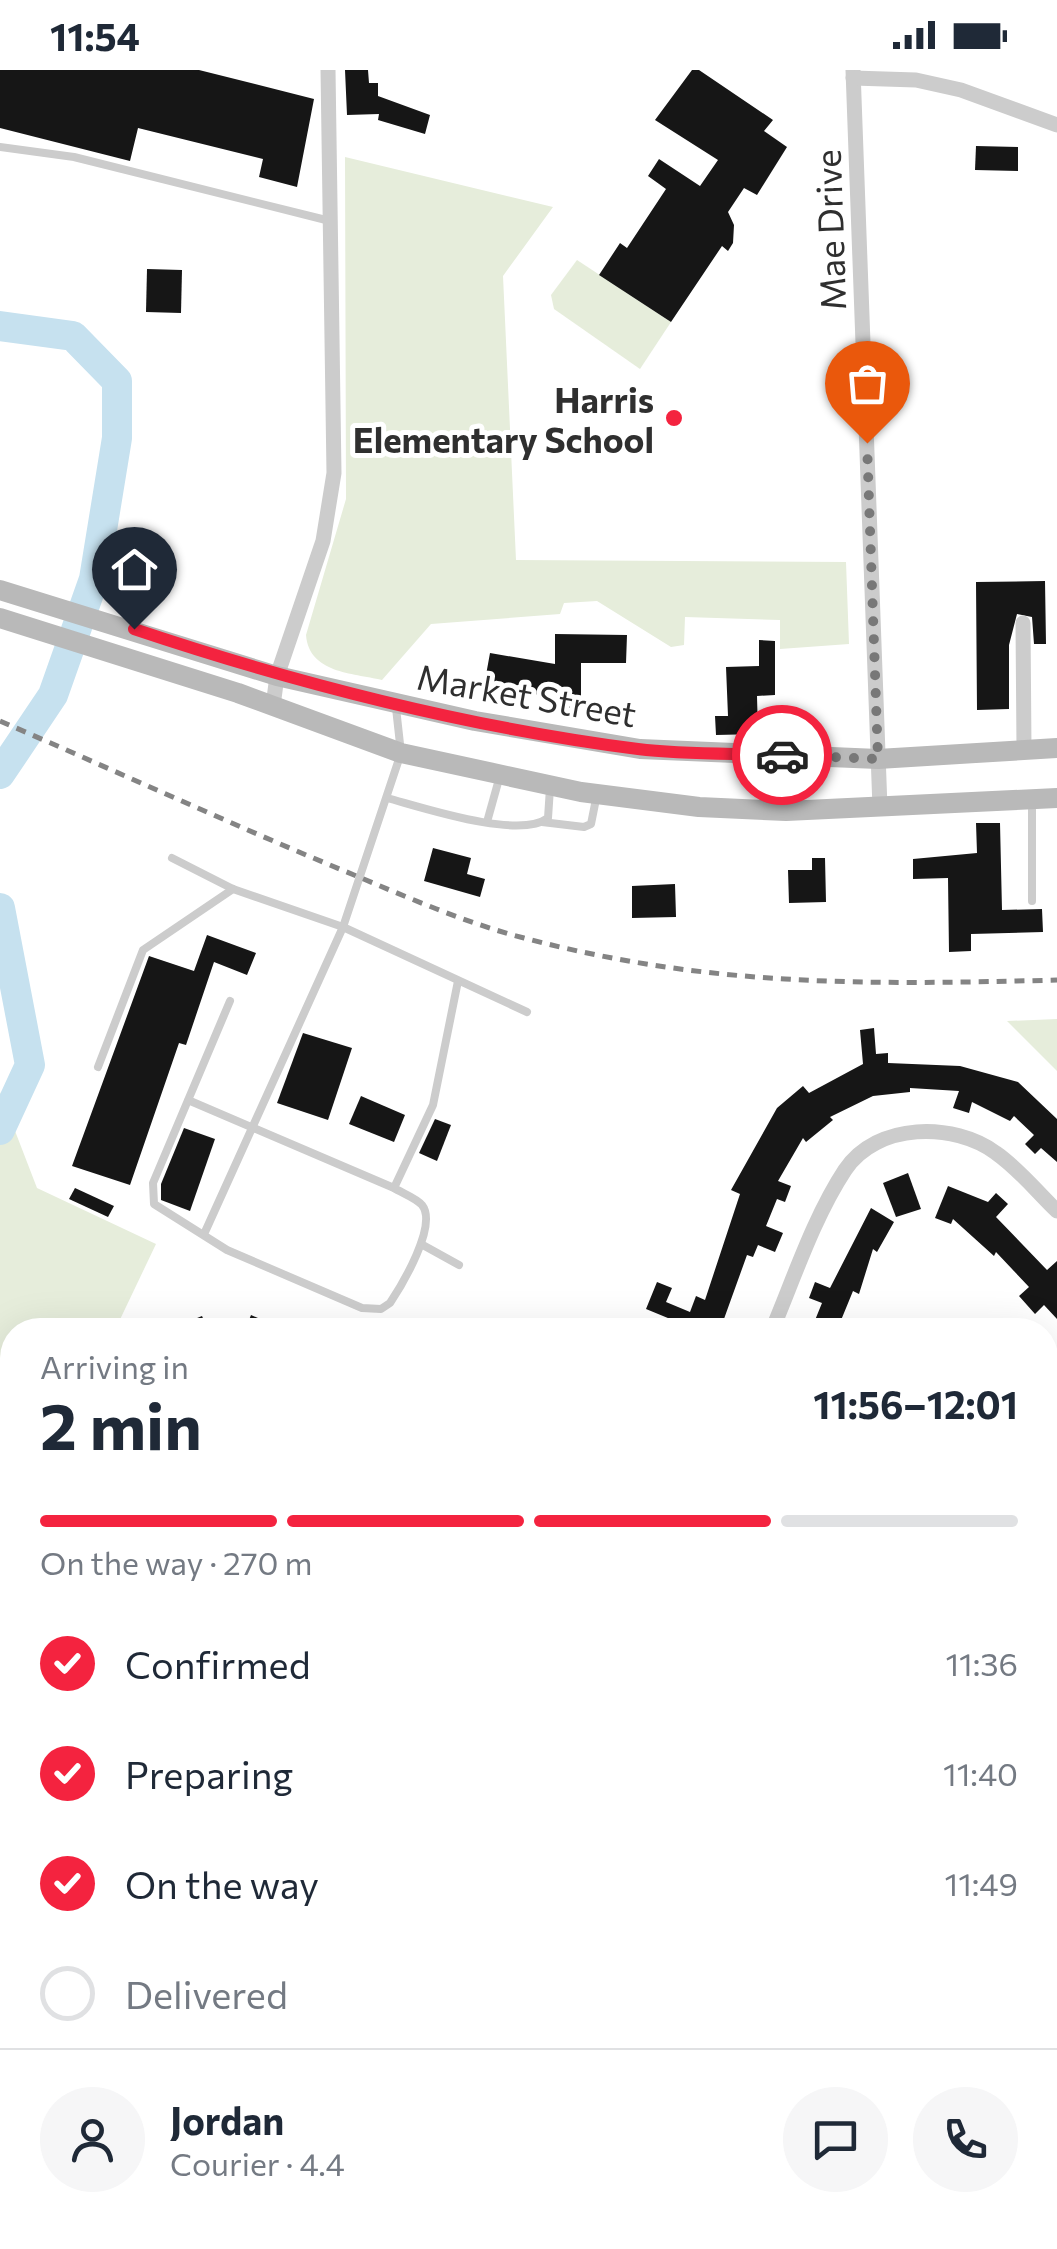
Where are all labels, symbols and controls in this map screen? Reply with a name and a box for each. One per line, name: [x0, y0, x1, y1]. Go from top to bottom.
text: 11:54: [50, 12, 140, 59]
street label: Mae Drive: [805, 149, 853, 311]
pin: [825, 341, 910, 444]
icon: bag: [840, 356, 895, 411]
place label: Harris Elementary School: [353, 377, 654, 460]
marker: Harris Elementary School: [663, 407, 685, 429]
pin: [92, 527, 177, 630]
icon: home: [107, 542, 162, 597]
street label: Market Street: [414, 654, 640, 734]
courier: [732, 705, 832, 805]
icon: car: [755, 728, 810, 783]
text: Arriving in: [40, 1346, 189, 1386]
text: 11:56–12:01: [813, 1380, 1018, 1427]
text: 2 min: [40, 1384, 202, 1463]
text: On the way · 270 m: [40, 1542, 313, 1582]
icon: check: [40, 1636, 95, 1691]
text: Confirmed: [125, 1640, 311, 1687]
text: 11:36: [945, 1643, 1018, 1683]
icon: check: [40, 1746, 95, 1801]
text: Preparing: [125, 1750, 293, 1797]
text: 11:40: [943, 1753, 1018, 1793]
icon: check: [40, 1856, 95, 1911]
text: On the way: [125, 1860, 319, 1907]
text: 11:49: [944, 1863, 1018, 1903]
text: Delivered: [125, 1970, 288, 2017]
button: person: [40, 2087, 145, 2192]
button: chat: [783, 2087, 888, 2192]
button: phone: [913, 2087, 1018, 2192]
text: Jordan: [170, 2096, 284, 2143]
text: Courier · 4.4: [170, 2143, 345, 2183]

